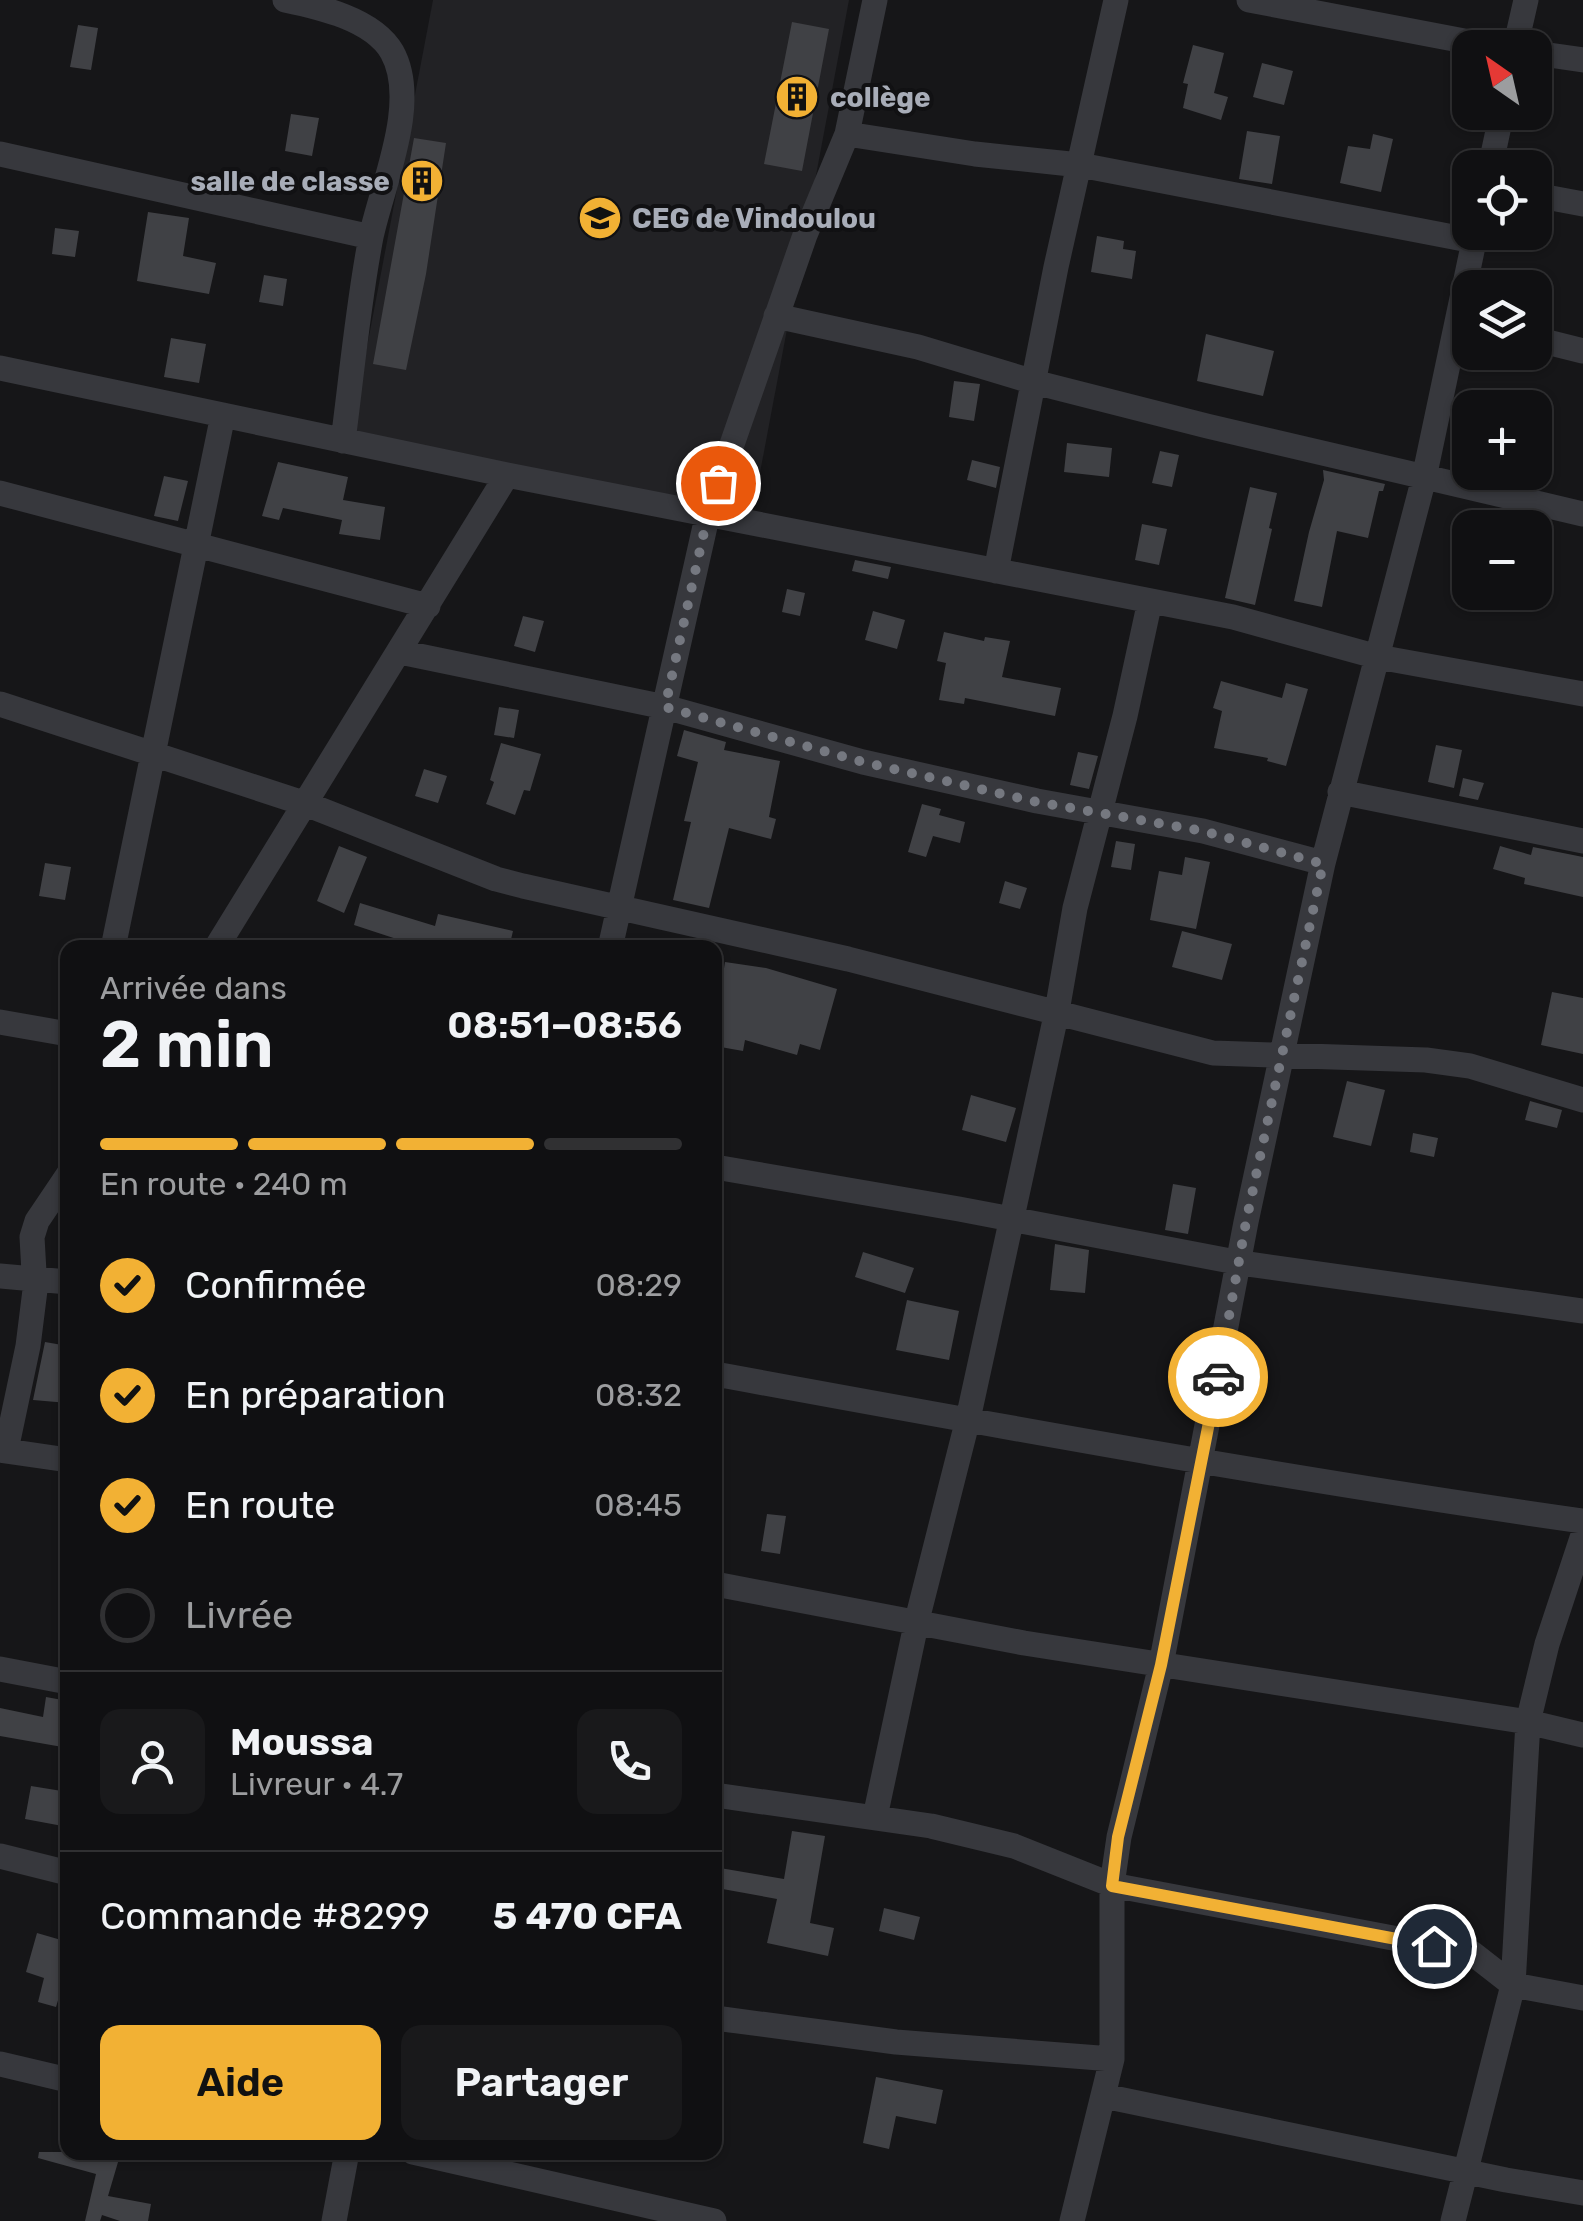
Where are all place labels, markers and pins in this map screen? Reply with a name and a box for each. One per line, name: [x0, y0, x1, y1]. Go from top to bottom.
building icon: collège: [774, 74, 820, 120]
place label: collège: [830, 81, 931, 114]
building icon: salle de classe: [399, 158, 445, 204]
place label: salle de classe: [190, 165, 390, 198]
school or university icon: CEG de Vindoulou: [577, 195, 623, 241]
place label: CEG de Vindoulou: [632, 202, 876, 235]
pin: [676, 441, 761, 526]
pin: [1392, 1904, 1477, 1989]

